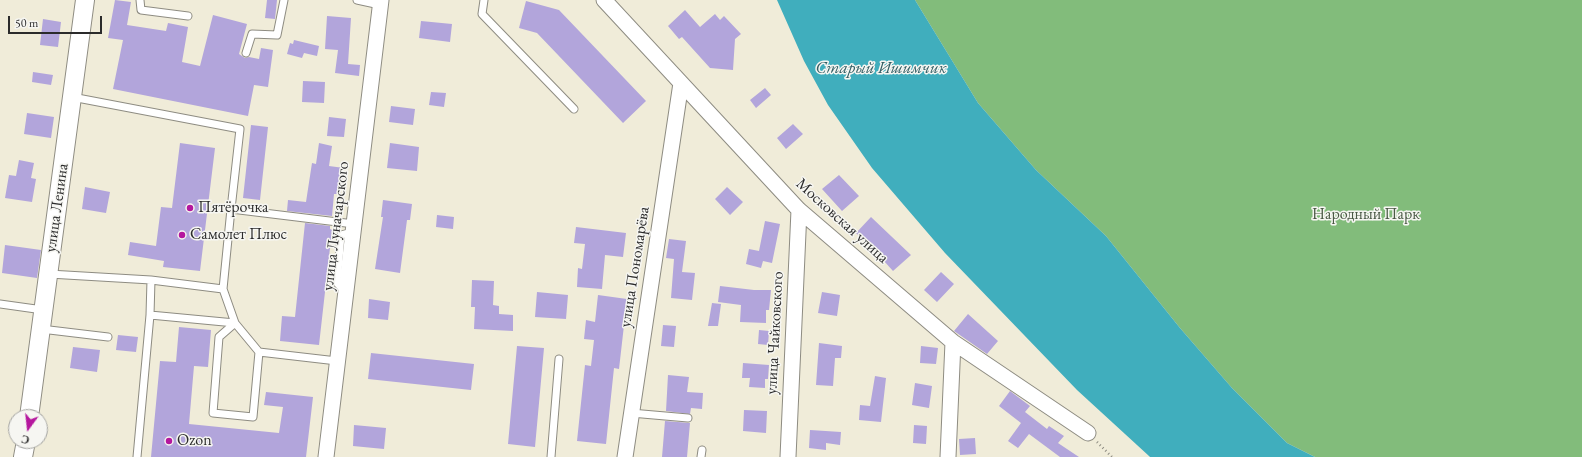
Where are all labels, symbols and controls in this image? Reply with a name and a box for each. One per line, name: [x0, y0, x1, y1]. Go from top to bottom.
scale bar: [10, 8, 104, 34]
text: 50 m: [15, 15, 38, 31]
water label: Старый Ишимчик: [815, 58, 947, 78]
street label: улица Луначарского: [319, 160, 353, 292]
street label: улица Ленина: [41, 162, 73, 254]
street label: Московская улица: [792, 174, 892, 268]
place label: Пятёрочка: [198, 198, 268, 218]
marker: Пятёрочка: [185, 203, 195, 213]
street label: улица Пономарёва: [616, 205, 654, 329]
park label: Народный Парк: [1312, 205, 1420, 225]
place label: Самолет Плюс: [190, 225, 287, 245]
marker: Самолет Плюс: [177, 230, 187, 240]
street label: улица Чайковского: [762, 271, 788, 395]
north arrow: [8, 409, 48, 449]
place label: Ozon: [177, 431, 212, 451]
text: С: [20, 432, 31, 447]
marker: Ozon: [164, 436, 174, 446]

